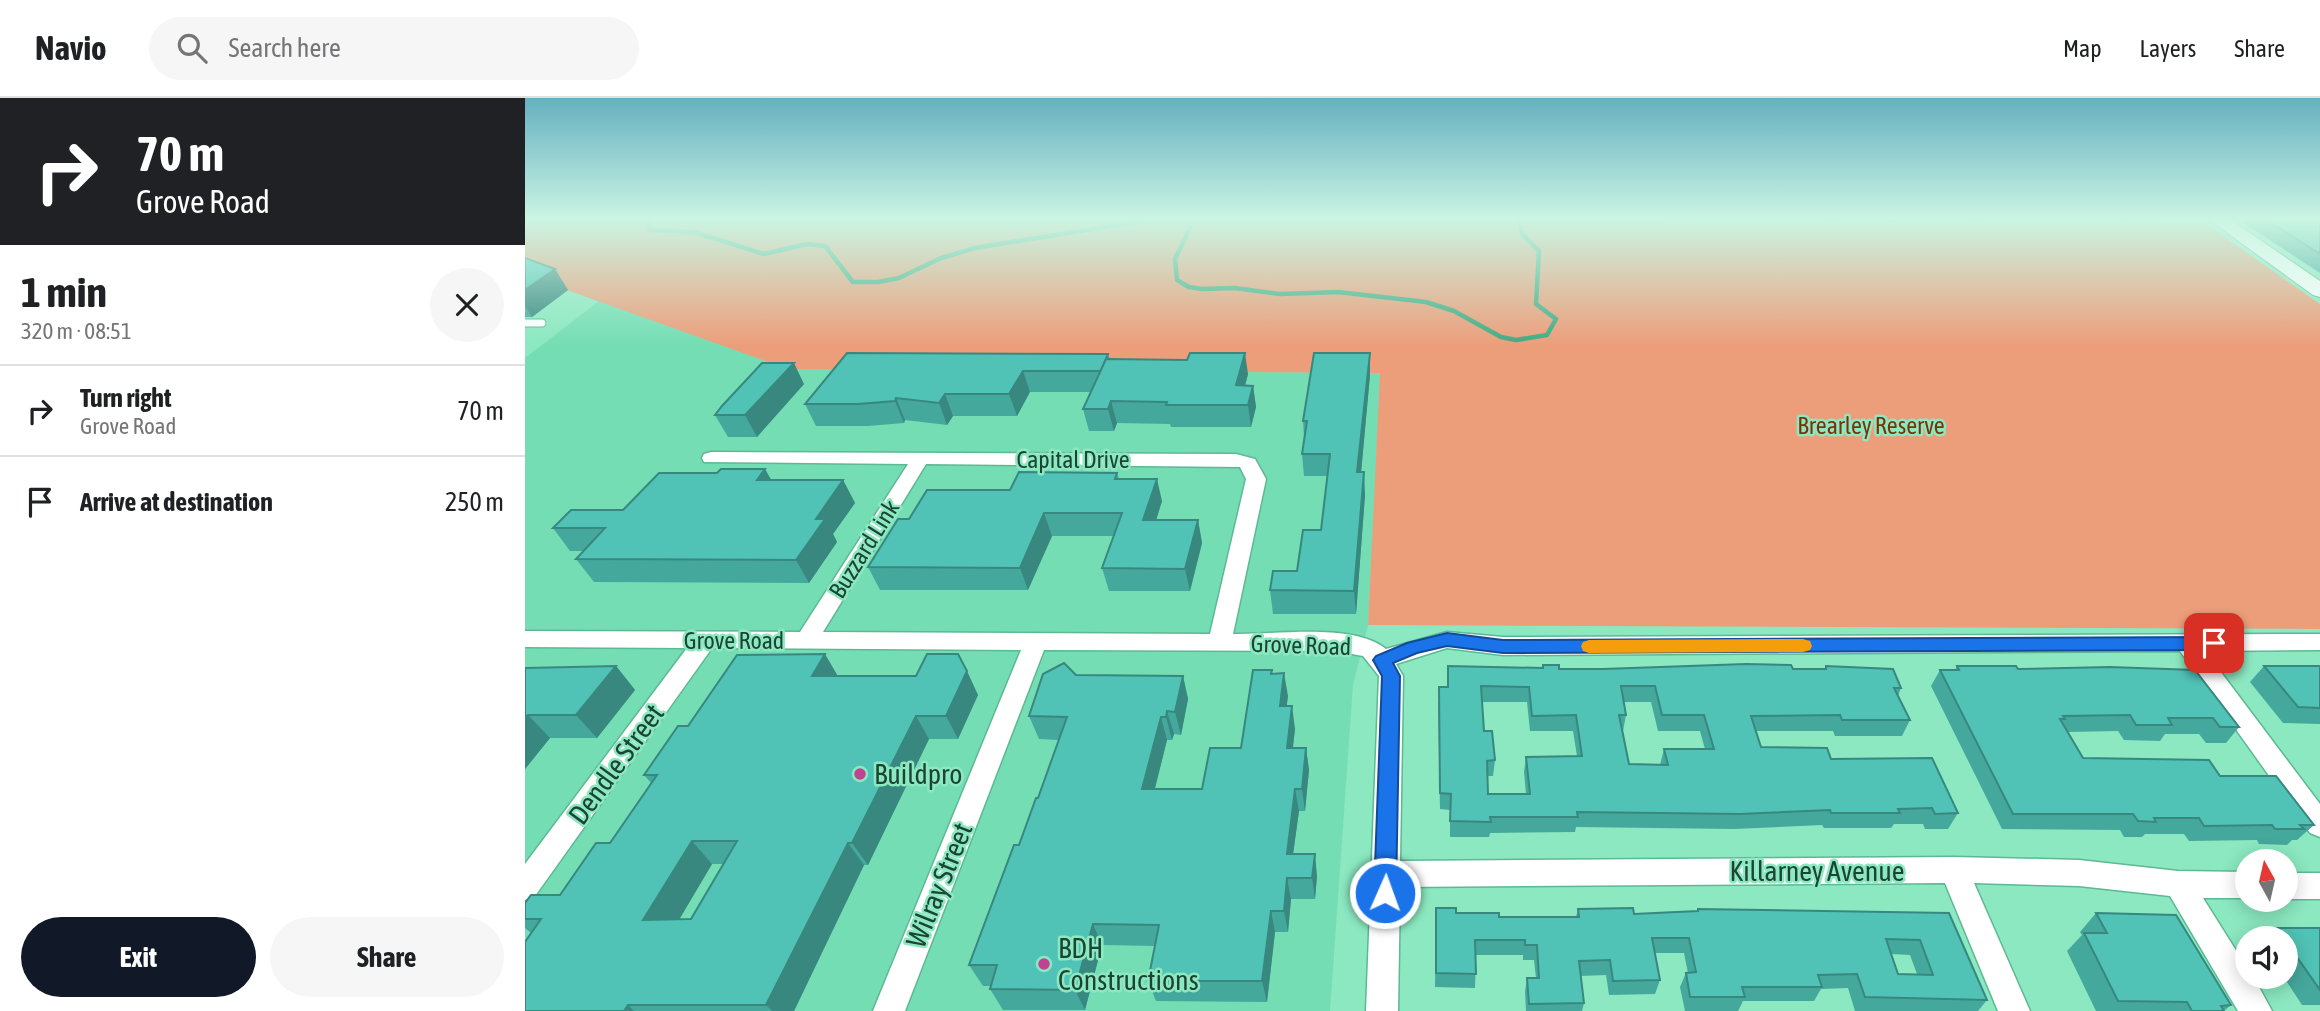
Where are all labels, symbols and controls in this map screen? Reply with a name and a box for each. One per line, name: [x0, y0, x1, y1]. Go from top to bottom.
search box: [149, 17, 639, 80]
text: Navio: [35, 29, 107, 67]
icon: search: [173, 29, 211, 67]
text: Search here: [229, 33, 341, 63]
text: Map: [2063, 35, 2102, 62]
text: Layers: [2140, 35, 2196, 62]
text: Share: [2234, 35, 2285, 62]
text: 70 m: [136, 125, 224, 181]
icon: right: [21, 126, 112, 217]
text: Grove Road: [136, 183, 270, 220]
text: 1 min: [21, 268, 107, 316]
button: close: [430, 268, 504, 342]
text: 320 m · 08:51: [21, 318, 132, 344]
text: Turn right: [80, 383, 171, 413]
icon: right: [21, 392, 59, 430]
text: 70 m: [457, 396, 504, 426]
park label: Brearley Reserve: [1797, 412, 1945, 439]
text: Grove Road: [80, 413, 176, 439]
street label: Capital Drive: [1016, 446, 1130, 473]
icon: arrive: [21, 483, 59, 521]
text: Arrive at destination: [80, 487, 273, 517]
text: 250 m: [445, 487, 504, 517]
street label: Buzzard Link: [823, 495, 905, 603]
pin: [2184, 613, 2244, 673]
icon: arrive: [2195, 624, 2233, 662]
street label: Grove Road: [684, 627, 784, 654]
street label: Grove Road: [1250, 630, 1352, 660]
street label: Dendle Street: [562, 698, 670, 830]
place label: Buildpro: [874, 758, 962, 790]
marker: Buildpro: [852, 766, 868, 782]
street label: Wilray Street: [899, 818, 979, 952]
north arrow: [2235, 849, 2298, 912]
map controls: [2235, 849, 2298, 989]
street label: Killarney Avenue: [1729, 855, 1905, 887]
position arrow: [1348, 856, 1422, 930]
button: Exit: [21, 917, 256, 997]
button: Share: [270, 917, 504, 997]
button: sound: [2235, 926, 2298, 989]
place label: BDH Constructions: [1058, 932, 1199, 996]
marker: BDH Constructions: [1036, 956, 1052, 972]

